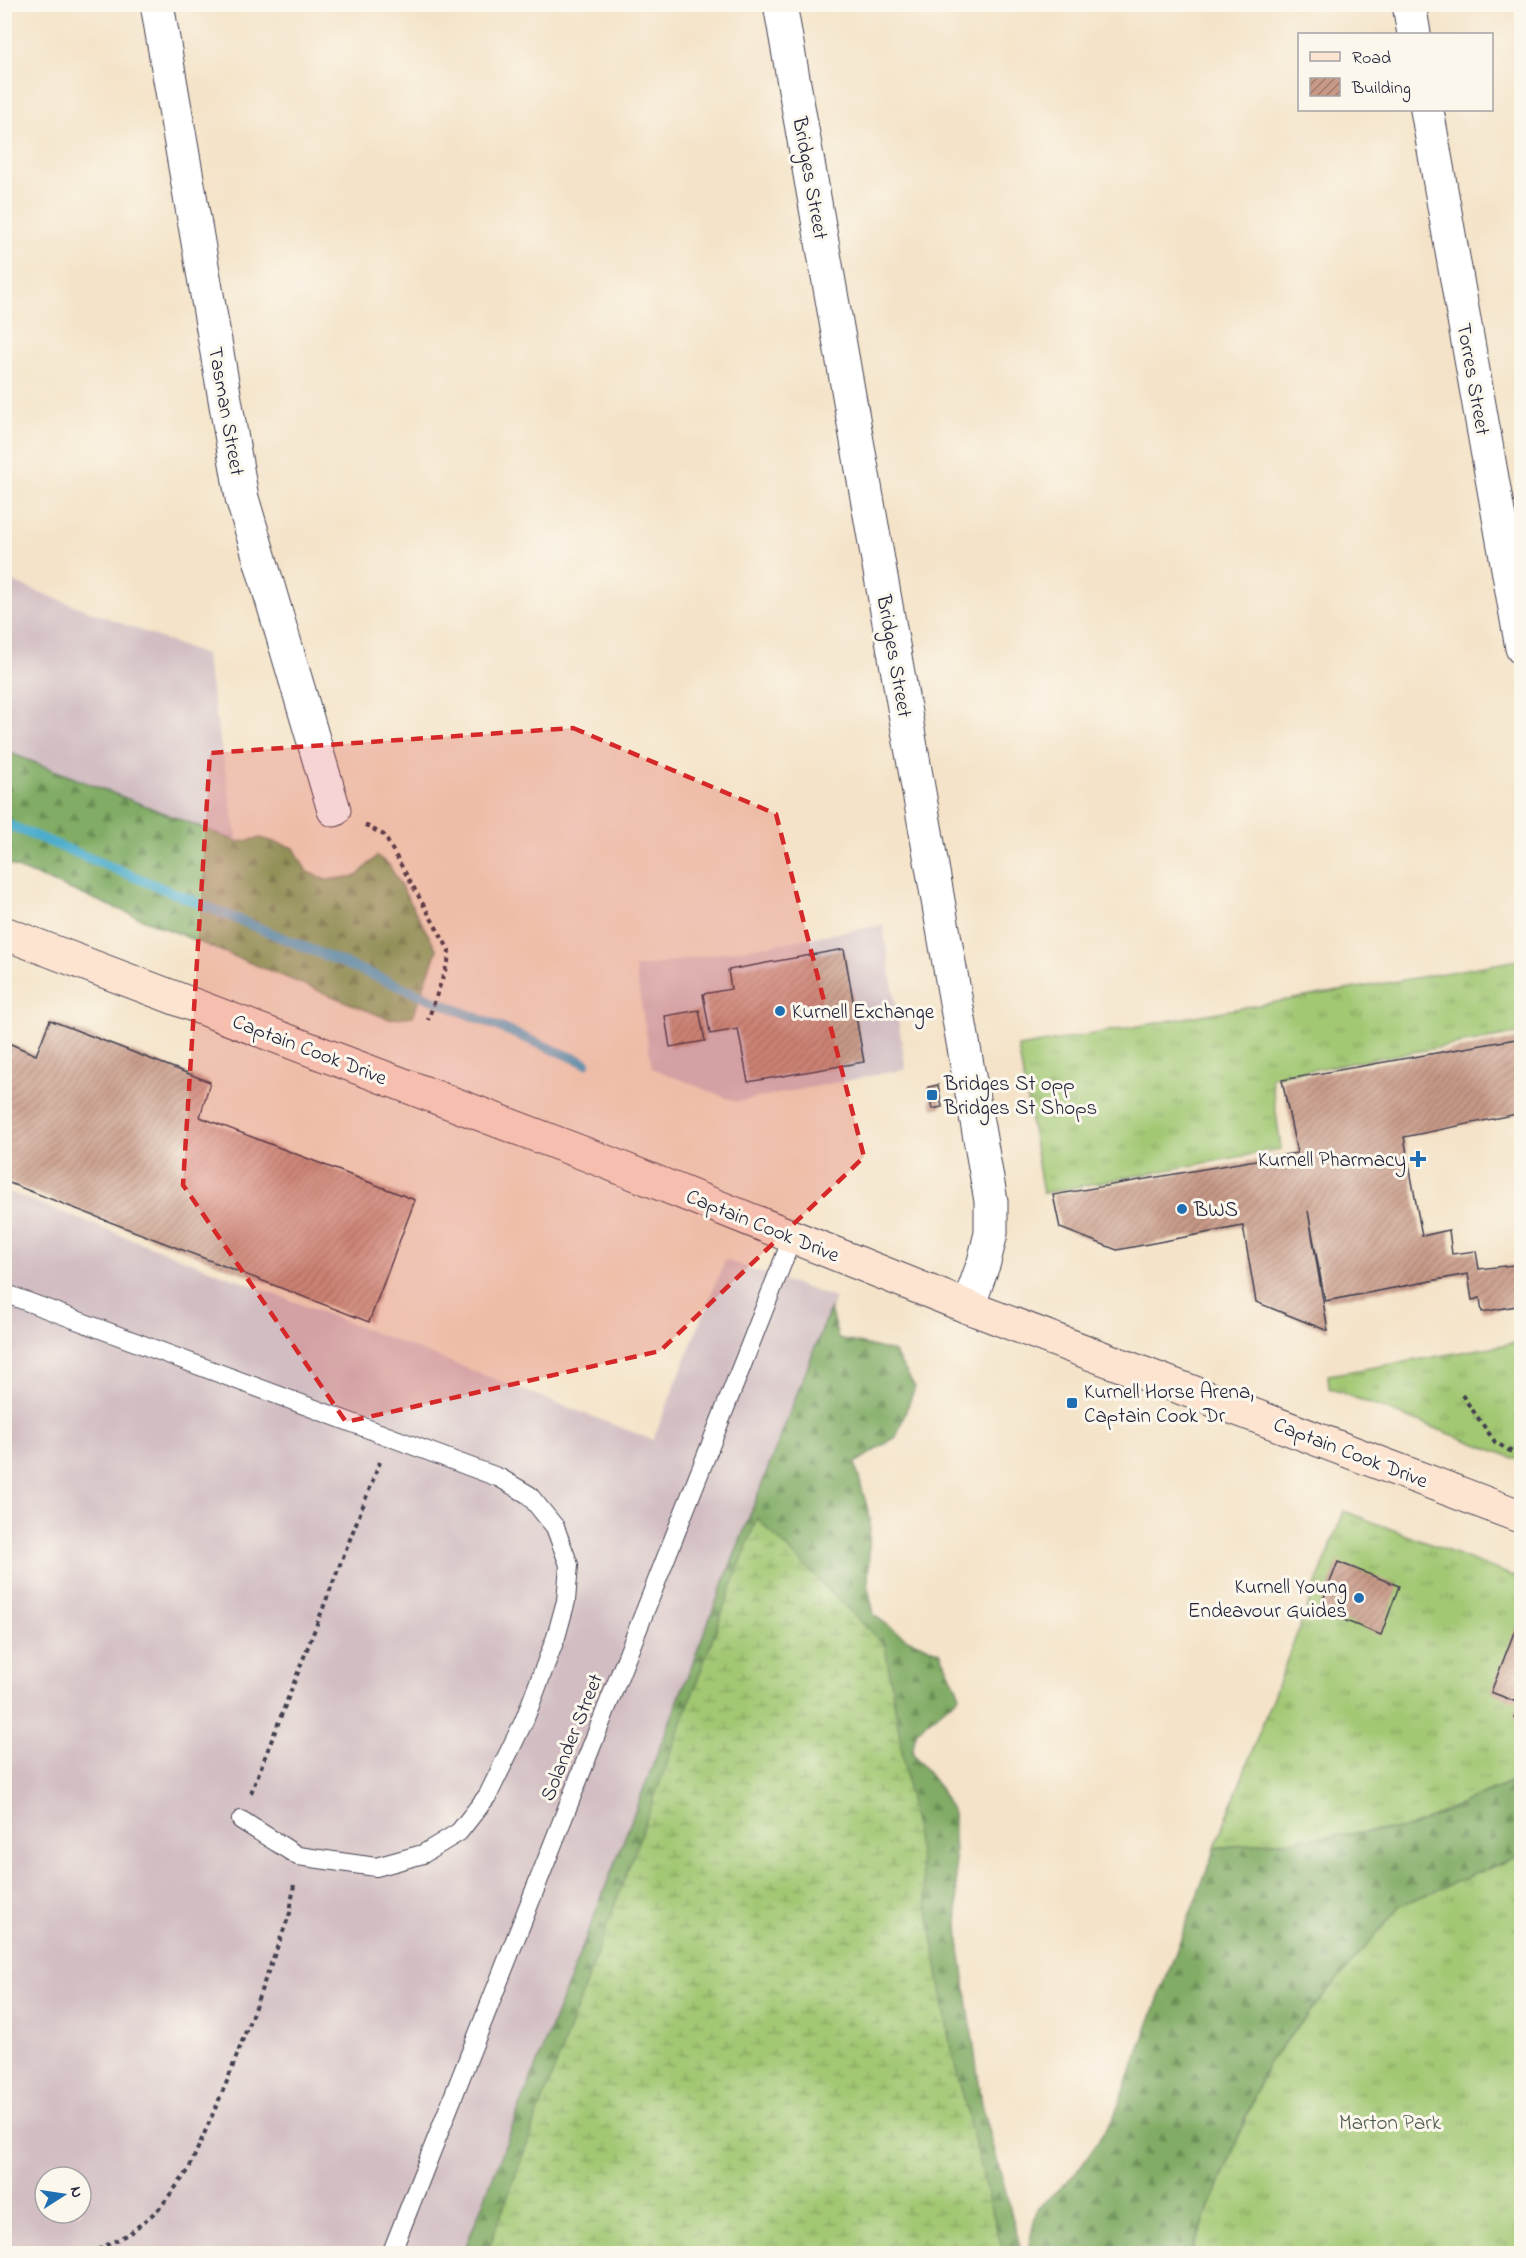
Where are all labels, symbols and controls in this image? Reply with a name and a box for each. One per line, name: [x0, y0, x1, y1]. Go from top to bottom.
legend: [1298, 33, 1493, 111]
text: Road: [1352, 46, 1391, 72]
text: Building: [1351, 76, 1411, 103]
street label: Bridges Street: [781, 114, 835, 242]
street label: Torres Street: [1447, 321, 1497, 438]
street label: Tasman Street: [199, 345, 251, 478]
street label: Bridges Street: [865, 592, 919, 720]
place label: Kurnell Exchange: [792, 998, 935, 1030]
marker: Kurnell Exchange: [773, 1004, 787, 1018]
street label: Captain Cook Drive: [228, 1008, 391, 1094]
place label: Bridges St opp Bridges St Shops: [943, 1070, 1097, 1126]
marker: Bridges St opp Bridges St Shops: [925, 1088, 939, 1102]
place label: Kurnell Pharmacy: [1258, 1146, 1406, 1178]
marker: Kurnell Pharmacy: [1411, 1152, 1425, 1166]
street label: Captain Cook Drive: [681, 1182, 844, 1272]
place label: BWS: [1193, 1196, 1238, 1226]
marker: BWS: [1175, 1202, 1189, 1216]
place label: Kurnell Horse Arena, Captain Cook Dr: [1084, 1378, 1254, 1432]
marker: Kurnell Horse Arena, Captain Cook Dr: [1065, 1396, 1079, 1410]
street label: Captain Cook Drive: [1269, 1411, 1432, 1497]
place label: Kurnell Young Endeavour Guides: [1188, 1573, 1347, 1627]
marker: Kurnell Young Endeavour Guides: [1352, 1591, 1366, 1605]
street label: Solander Street: [534, 1670, 612, 1806]
park label: Marton Park: [1339, 2109, 1442, 2139]
north arrow: [33, 2165, 93, 2225]
text: N: [63, 2185, 89, 2200]

